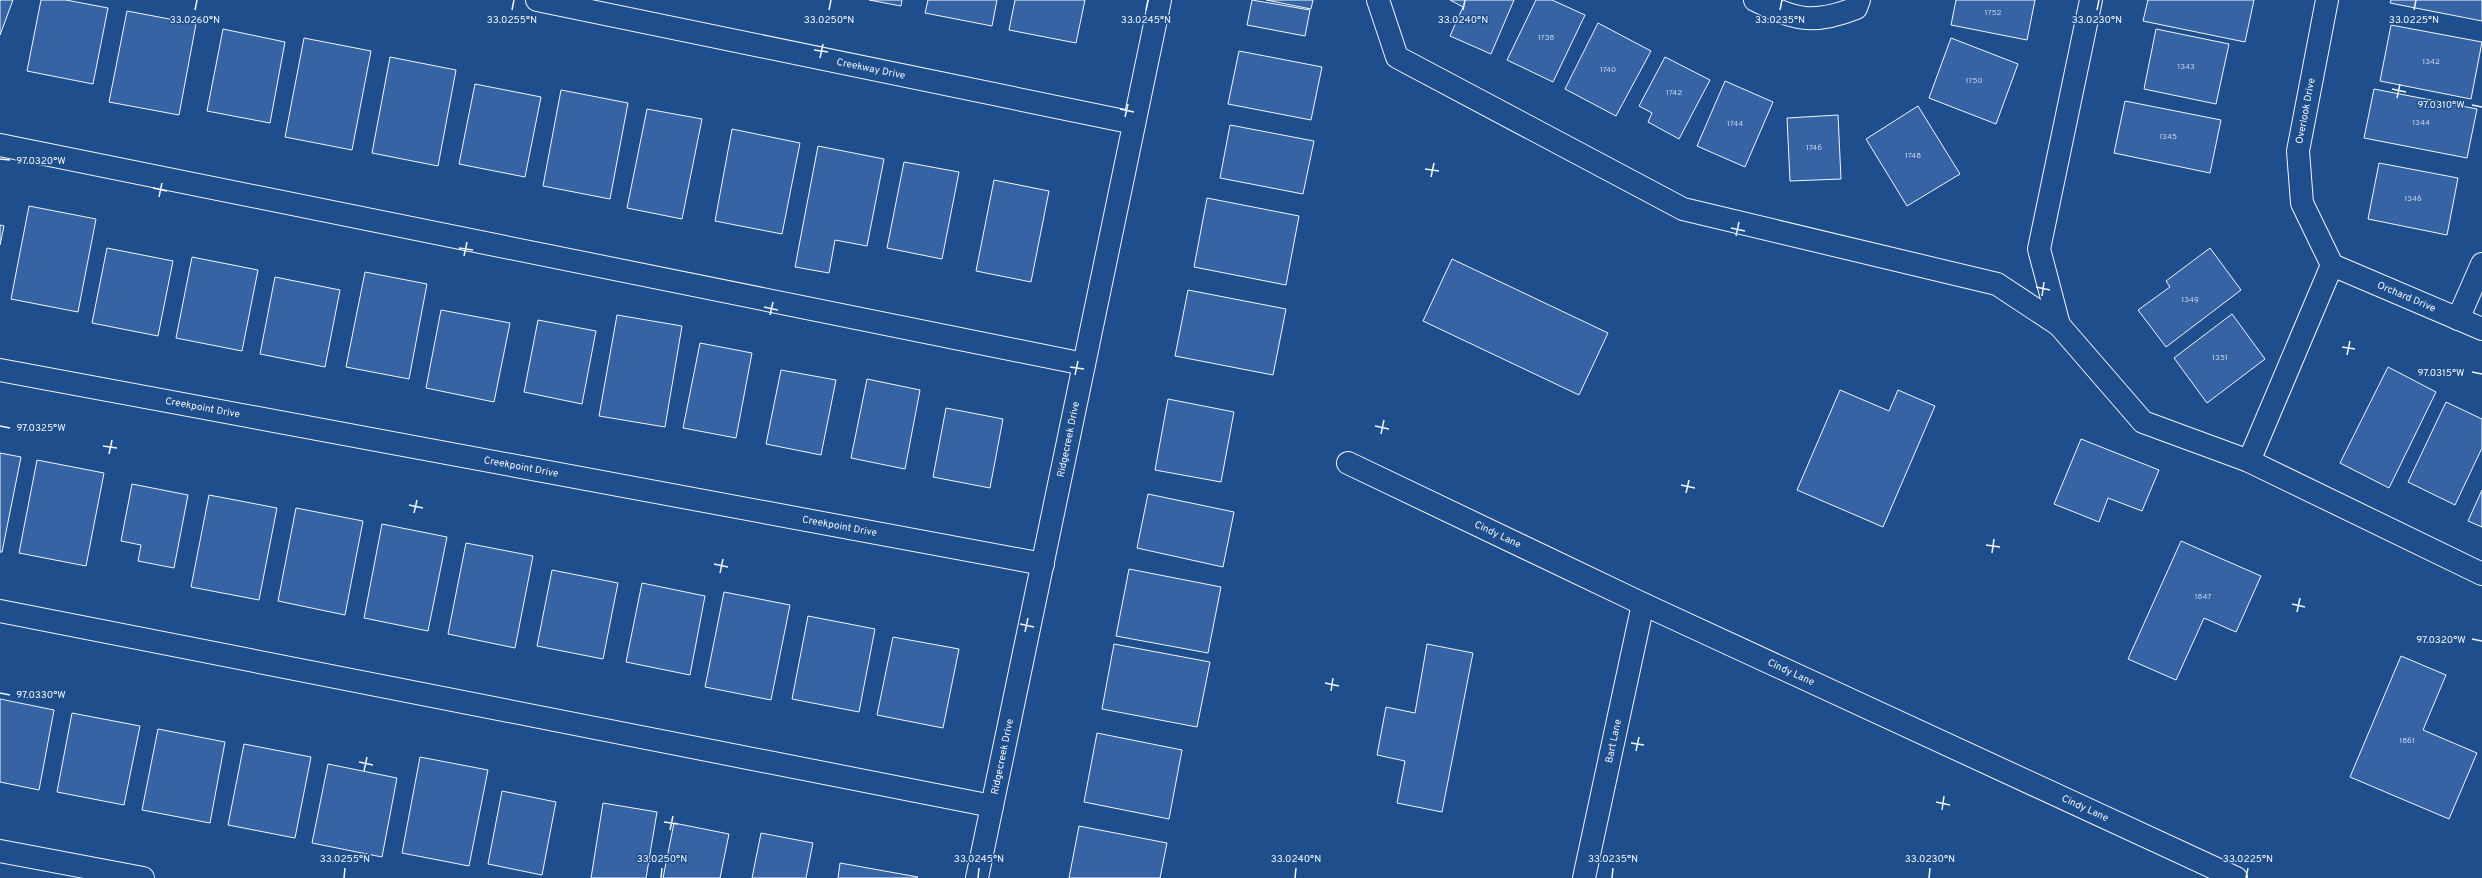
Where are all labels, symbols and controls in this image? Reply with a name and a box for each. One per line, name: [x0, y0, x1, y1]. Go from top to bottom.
house number: 1752: [1985, 8, 2002, 18]
text: 33.0260°N: [170, 14, 220, 27]
text: 33.0255°N: [487, 14, 537, 27]
text: 33.0250°N: [804, 14, 854, 27]
text: 33.0245°N: [1121, 14, 1171, 27]
text: 33.0240°N: [1438, 14, 1488, 27]
text: 33.0235°N: [1755, 14, 1805, 27]
text: 33.0230°N: [2072, 14, 2122, 27]
text: 33.0225°N: [2389, 14, 2439, 27]
house number: 1738: [1538, 33, 1554, 43]
street label: Creekway Drive: [835, 55, 907, 82]
house number: 1342: [2422, 57, 2440, 67]
house number: 1343: [2177, 62, 2195, 72]
house number: 1740: [1600, 65, 1616, 75]
house number: 1750: [1965, 76, 1983, 86]
street label: Overlook Drive: [2293, 77, 2319, 145]
house number: 1742: [1666, 88, 1682, 98]
text: 97.0310°W: [2417, 99, 2465, 112]
house number: 1344: [2412, 118, 2430, 128]
house number: 1744: [1727, 119, 1743, 129]
house number: 1345: [2159, 132, 2177, 142]
house number: 1746: [1806, 143, 1822, 153]
house number: 1748: [1905, 151, 1921, 161]
text: 97.0320°W: [16, 155, 66, 168]
house number: 1346: [2404, 194, 2422, 204]
street label: Orchard Drive: [2375, 279, 2438, 315]
house number: 1349: [2181, 295, 2199, 305]
house number: 1351: [2212, 353, 2228, 363]
text: 97.0315°W: [2418, 367, 2465, 380]
street label: Creekpoint Drive: [164, 394, 241, 421]
street label: Ridgecreek Drive: [1054, 400, 1083, 478]
text: 97.0325°W: [16, 422, 66, 435]
street label: Creekpoint Drive: [483, 454, 560, 480]
street label: Creekpoint Drive: [801, 513, 878, 539]
street label: Cindy Lane: [1472, 518, 1523, 551]
house number: 1847: [2195, 592, 2211, 602]
text: 97.0320°W: [2416, 634, 2466, 647]
street label: Cindy Lane: [1765, 656, 1817, 689]
text: 97.0330°W: [16, 689, 66, 702]
street label: Ridgecreek Drive: [988, 718, 1017, 796]
street label: Bart Lane: [1602, 718, 1624, 764]
house number: 1861: [2399, 736, 2415, 746]
street label: Cindy Lane: [2060, 792, 2111, 825]
text: 33.0255°N: [320, 853, 370, 866]
text: 33.0250°N: [637, 853, 687, 866]
text: 33.0245°N: [954, 853, 1004, 866]
text: 33.0240°N: [1271, 853, 1321, 866]
text: 33.0235°N: [1588, 853, 1638, 866]
text: 33.0230°N: [1905, 853, 1955, 866]
text: 33.0225°N: [2223, 853, 2273, 866]

